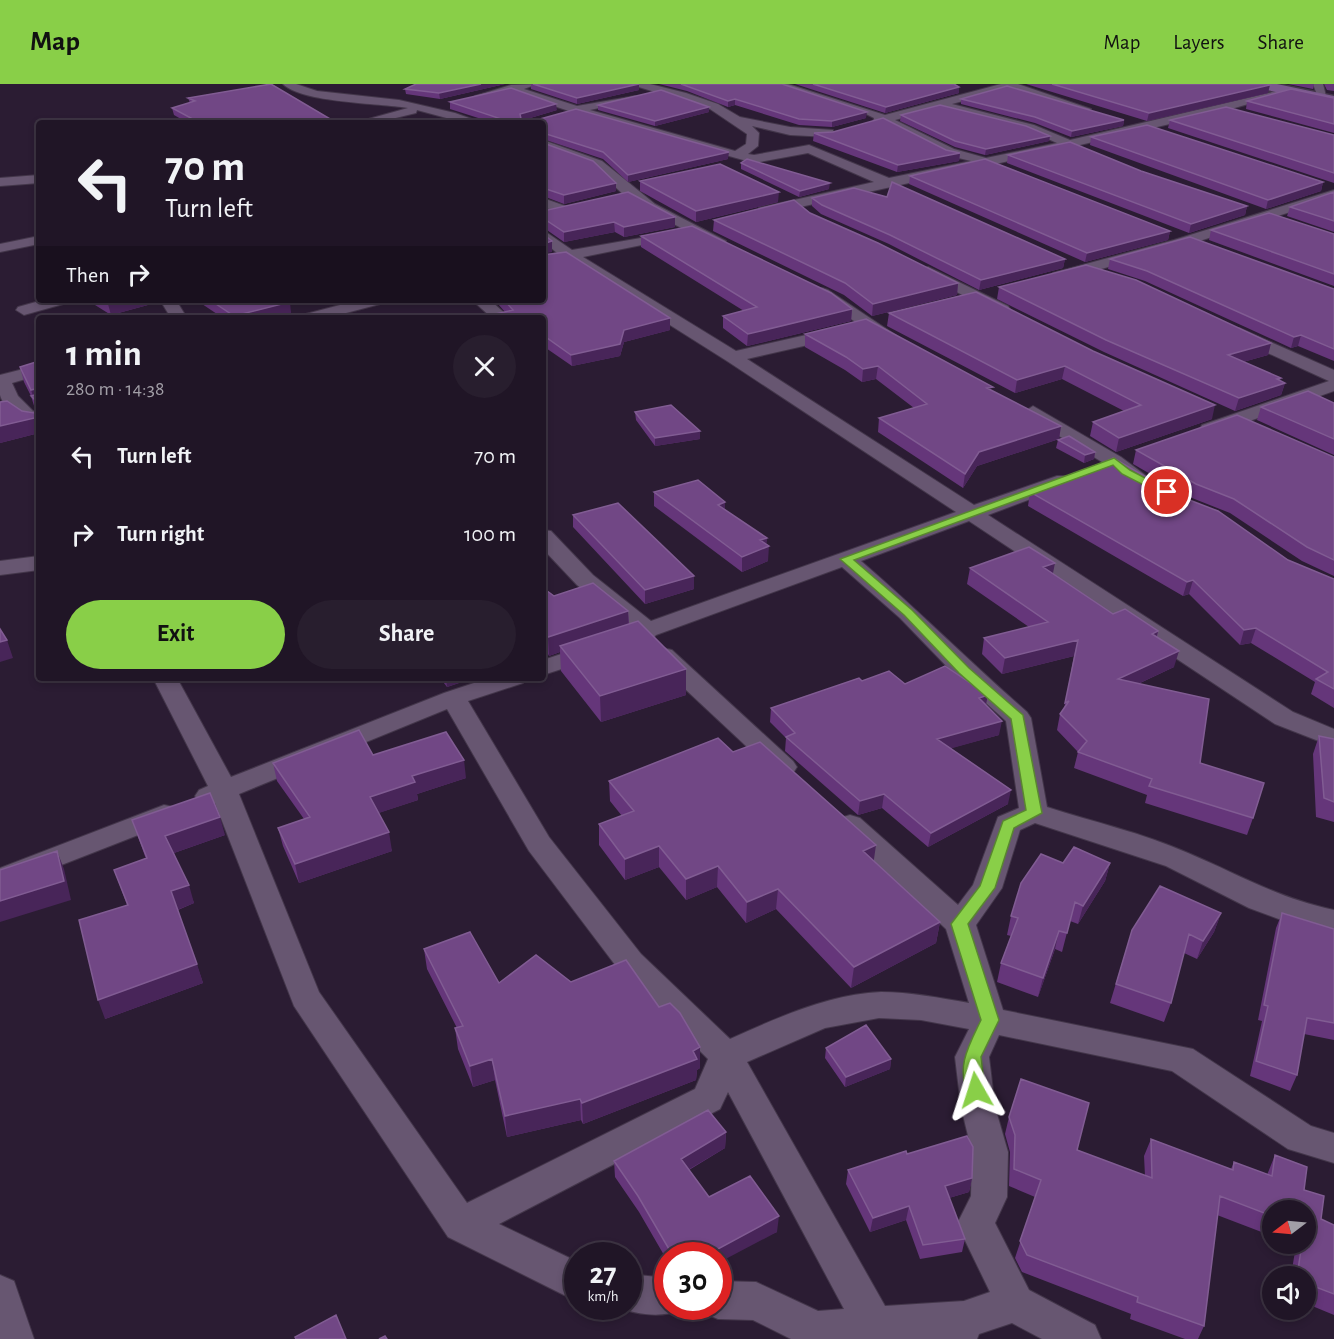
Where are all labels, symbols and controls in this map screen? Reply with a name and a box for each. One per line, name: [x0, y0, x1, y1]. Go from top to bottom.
text: Map: [30, 28, 80, 56]
text: Map: [1104, 32, 1140, 53]
text: Layers: [1173, 32, 1224, 53]
text: Share: [1257, 32, 1304, 53]
icon: left: [66, 144, 144, 222]
text: 70 m: [165, 146, 245, 188]
text: Turn left: [165, 195, 253, 222]
icon: right: [122, 258, 155, 291]
text: Then: [66, 264, 110, 286]
button: close: [453, 335, 516, 398]
text: 1 min: [66, 336, 142, 372]
text: 280 m · 14:38: [66, 379, 164, 399]
icon: left: [66, 440, 99, 473]
text: Turn left: [117, 445, 191, 467]
text: 70 m: [474, 445, 516, 467]
pin: [1141, 466, 1192, 517]
icon: arrive: [1150, 475, 1183, 508]
icon: right: [66, 518, 99, 551]
text: Turn right: [117, 523, 204, 545]
text: 100 m: [464, 523, 516, 545]
button: Exit: [66, 600, 285, 669]
button: Share: [297, 600, 516, 669]
position arrow: [944, 1058, 1008, 1122]
north arrow: [1262, 1200, 1316, 1254]
map controls: [1262, 1200, 1316, 1320]
speed limit sign: 30: [654, 1242, 732, 1320]
text: 27: [589, 1259, 617, 1289]
button: sound: [1262, 1266, 1316, 1320]
text: km/h: [588, 1289, 618, 1304]

